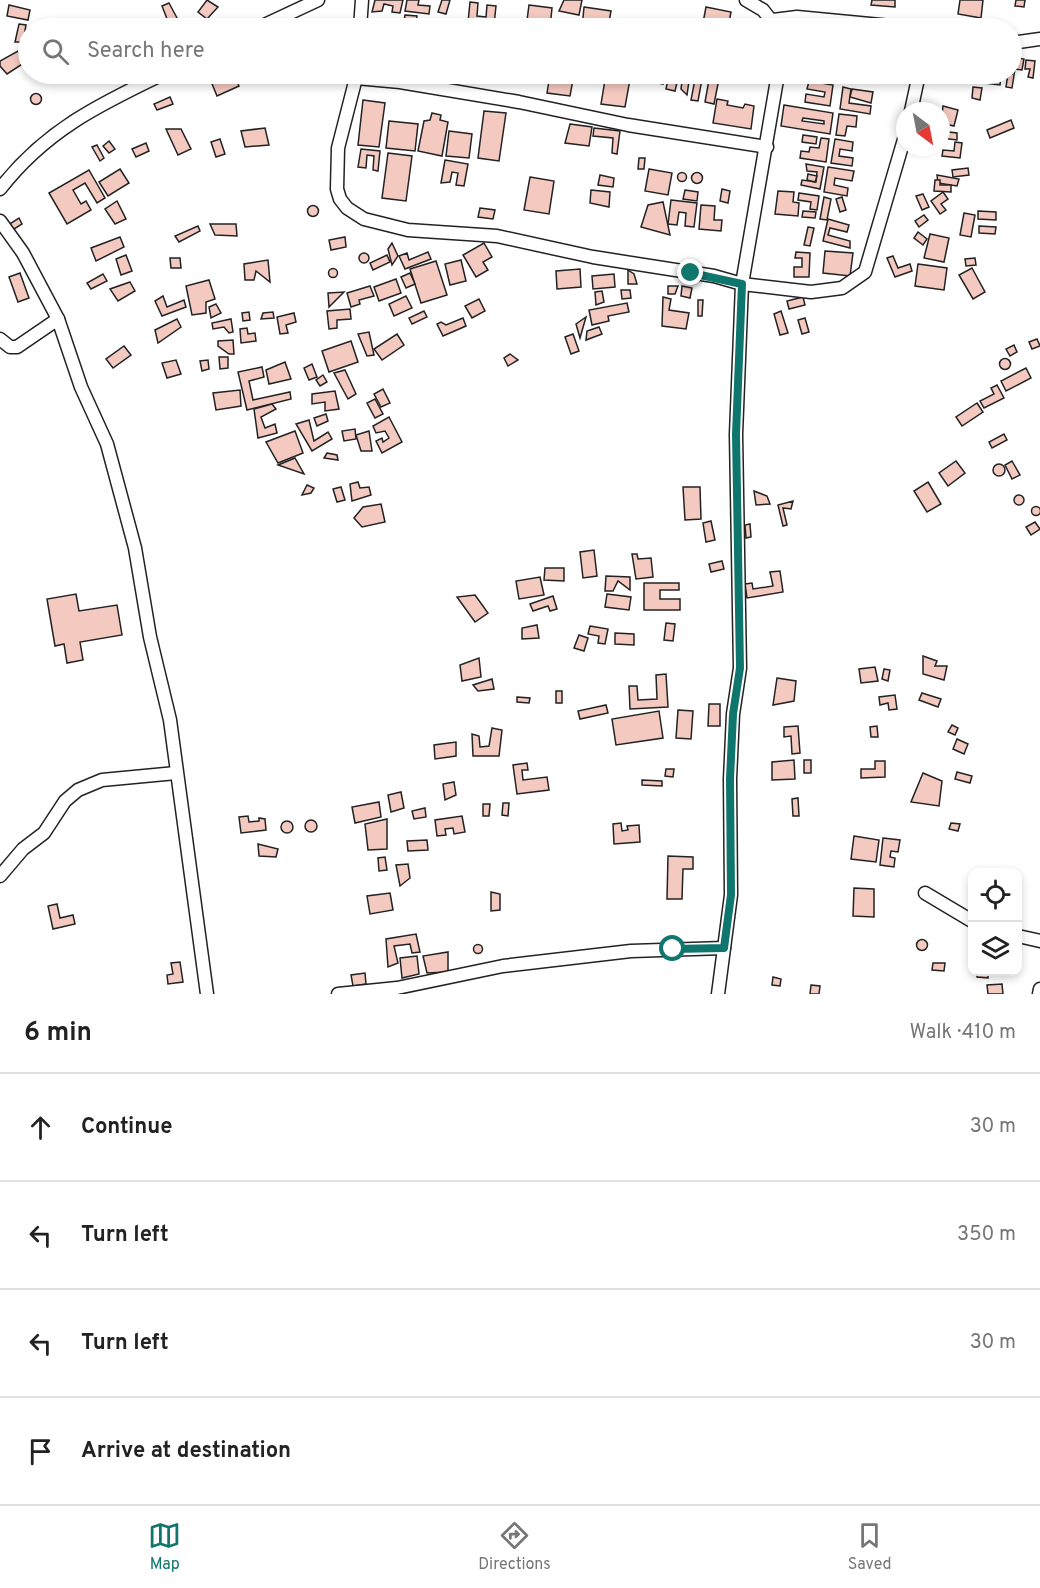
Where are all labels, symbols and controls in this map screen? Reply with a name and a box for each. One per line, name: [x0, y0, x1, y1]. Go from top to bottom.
search box: [18, 18, 1022, 84]
icon: search: [39, 35, 72, 68]
text: Search here: [87, 38, 205, 65]
north arrow: [896, 102, 950, 156]
route end: [677, 259, 703, 285]
map controls: [968, 868, 1022, 976]
button: locate: [968, 868, 1022, 922]
button: layers: [968, 922, 1022, 976]
route start: [659, 935, 685, 961]
text: 6 min: [24, 1017, 92, 1050]
text: Walk · 410 m: [910, 1020, 1016, 1046]
icon: ahead: [24, 1111, 57, 1144]
text: Continue: [81, 1114, 172, 1141]
text: 30 m: [970, 1114, 1016, 1140]
icon: left: [24, 1219, 57, 1252]
text: Turn left: [81, 1222, 169, 1249]
text: 350 m: [957, 1222, 1016, 1248]
icon: left: [24, 1327, 57, 1360]
text: Turn left: [81, 1330, 169, 1357]
text: 30 m: [970, 1330, 1016, 1356]
icon: arrive: [24, 1435, 57, 1468]
text: Arrive at destination: [81, 1438, 291, 1465]
tab: Map: [148, 1519, 181, 1575]
tab: Directions: [478, 1519, 551, 1575]
tab: Saved: [848, 1519, 892, 1575]

